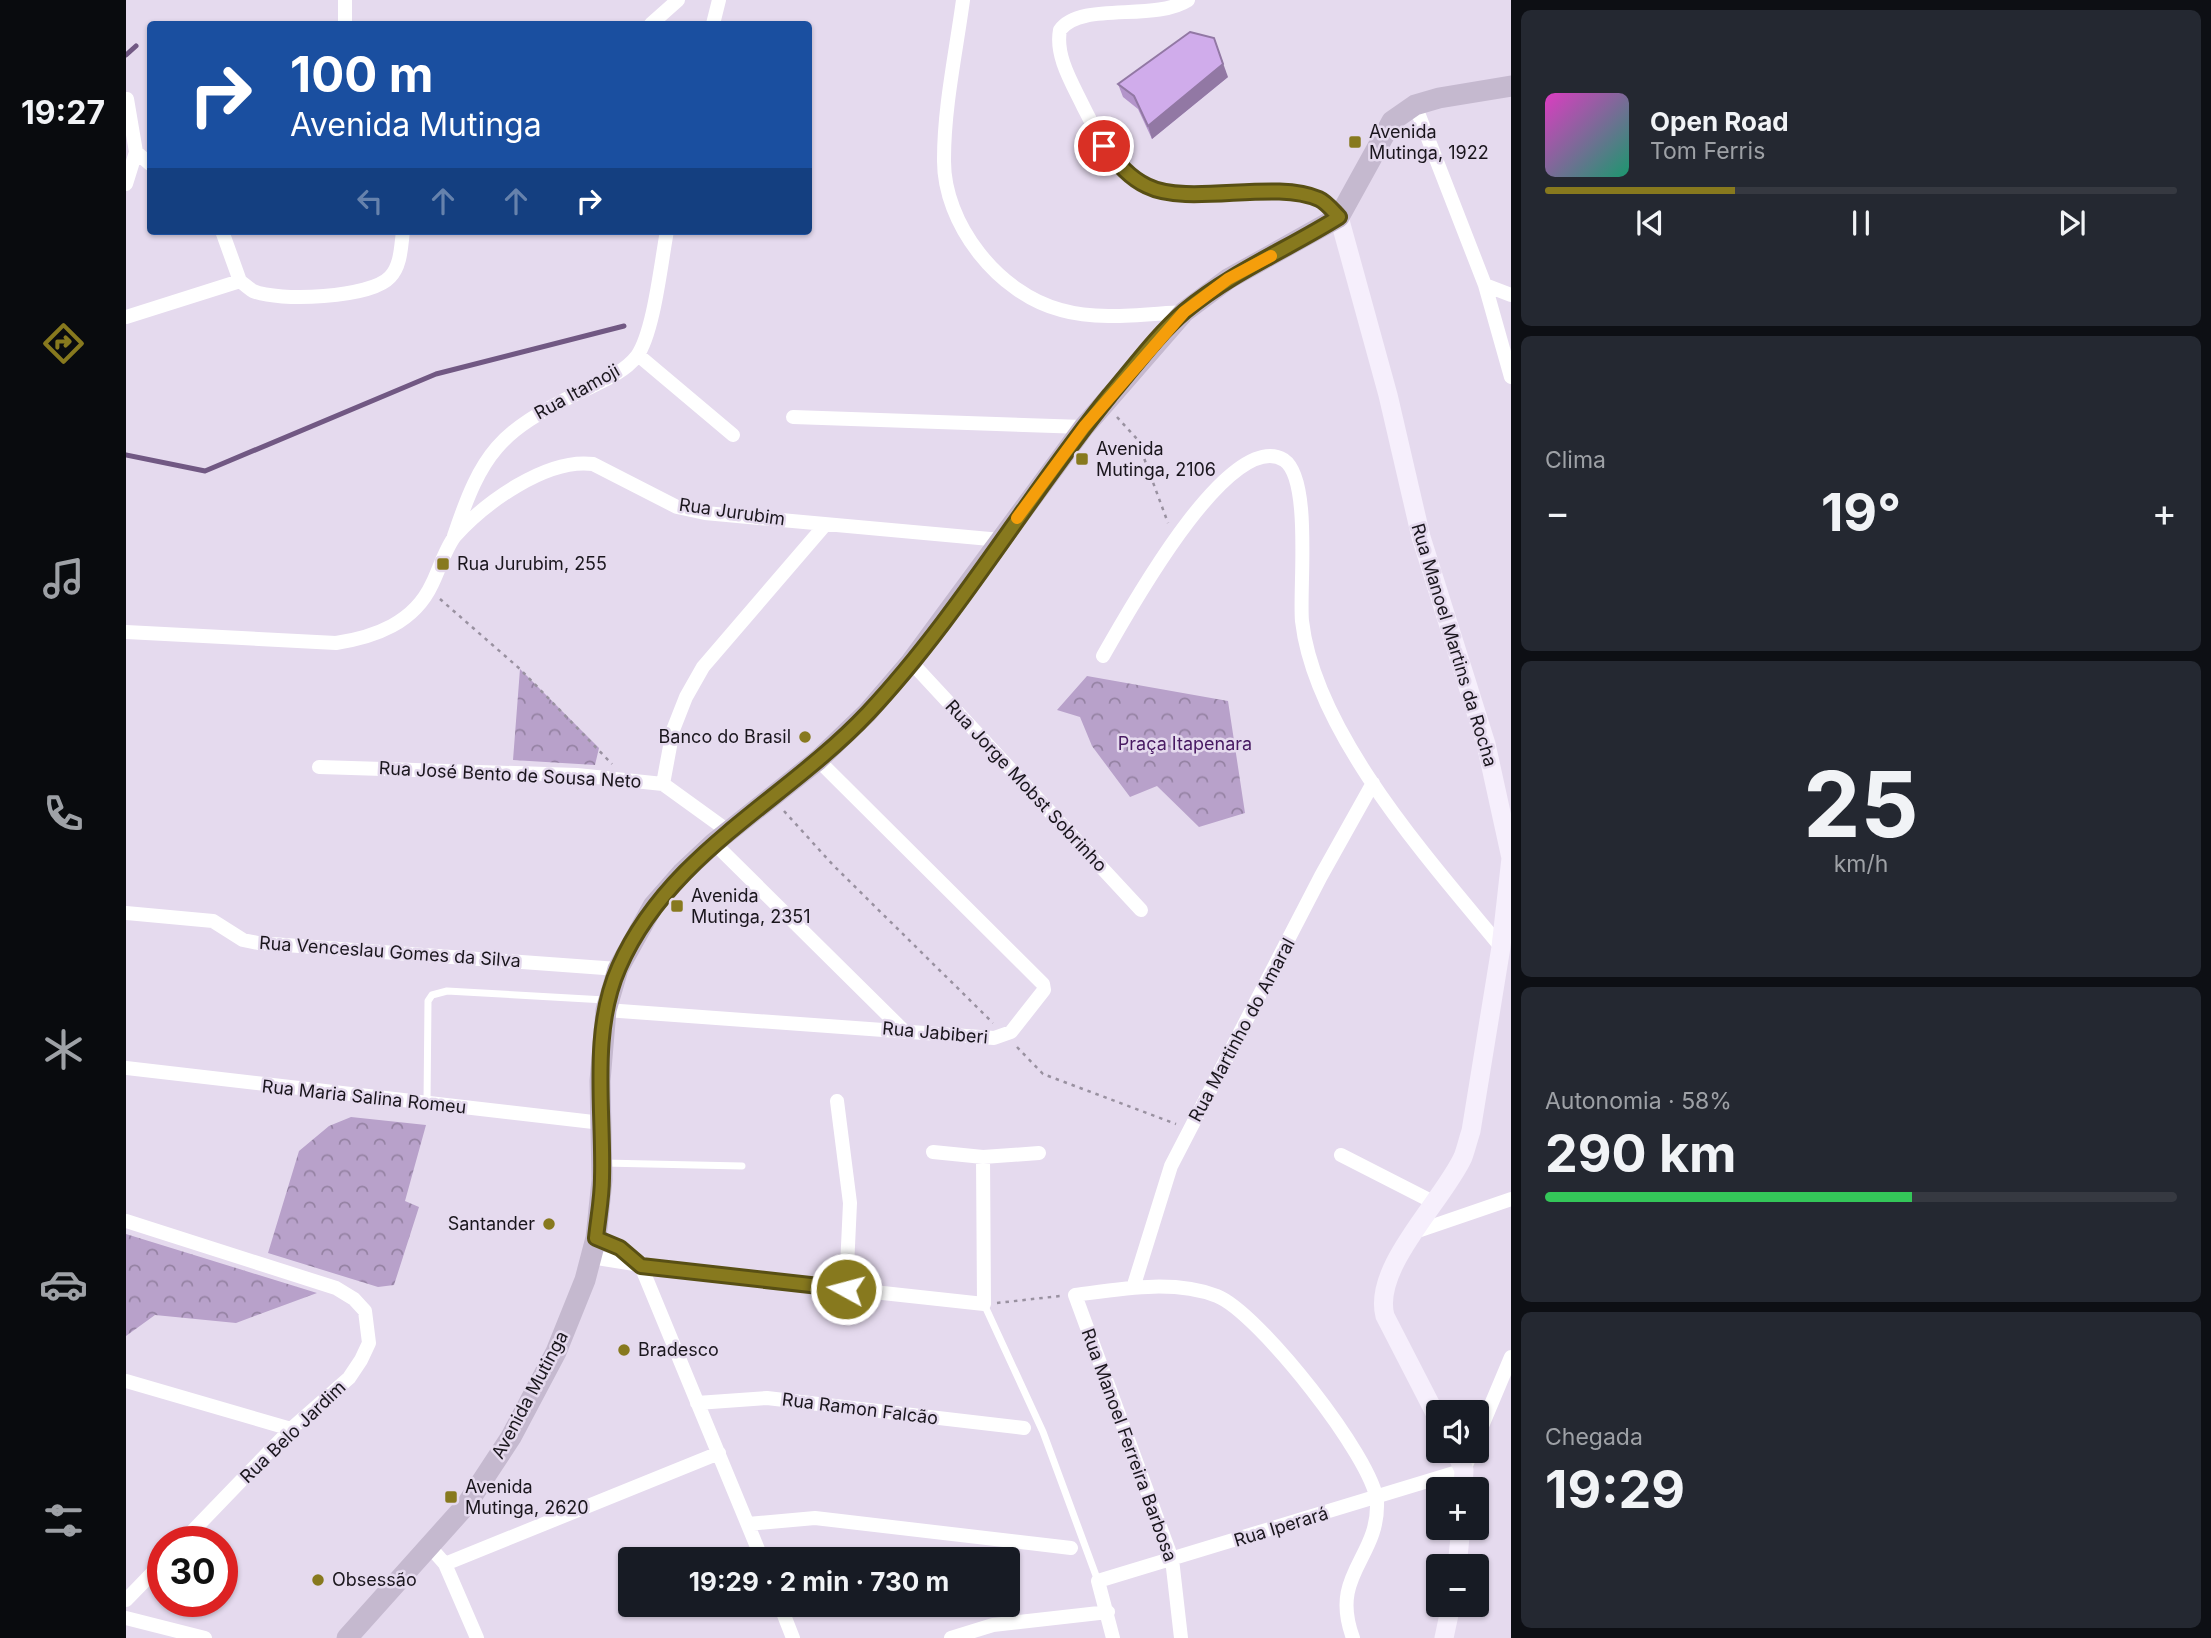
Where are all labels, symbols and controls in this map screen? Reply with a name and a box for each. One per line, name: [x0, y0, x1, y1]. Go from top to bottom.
text: 100 m: [290, 45, 434, 104]
icon: right: [175, 49, 266, 140]
text: 19:27: [21, 93, 105, 132]
text: Avenida Mutinga: [290, 105, 542, 144]
text: Open Road: [1650, 106, 1789, 137]
pin: [1074, 116, 1134, 176]
place label: Avenida Mutinga, 1922: [1369, 121, 1489, 163]
icon: arrive: [1085, 127, 1123, 165]
marker: Avenida Mutinga, 1922: [1347, 134, 1363, 150]
text: Tom Ferris: [1650, 137, 1765, 165]
icon: left: [351, 182, 389, 220]
icon: ahead: [424, 182, 462, 220]
icon: ahead: [497, 182, 535, 220]
icon: right: [570, 182, 608, 220]
icon: previous: [1631, 204, 1669, 242]
icon: pause: [1842, 204, 1880, 242]
icon: next: [2053, 204, 2091, 242]
icon: directions: [39, 319, 88, 368]
street label: Rua Itamoji: [531, 360, 623, 423]
place label: Avenida Mutinga, 2106: [1096, 438, 1216, 480]
text: Clima: [1545, 446, 1606, 474]
marker: Avenida Mutinga, 2106: [1074, 451, 1090, 467]
text: 19°: [1821, 481, 1901, 544]
text: −: [1545, 489, 1570, 535]
text: +: [2152, 489, 2177, 535]
street label: Rua Jurubim: [678, 494, 786, 529]
street label: Rua Manoel Martins da Rocha: [1407, 521, 1502, 769]
place label: Rua Jurubim, 255: [457, 553, 607, 574]
icon: music: [39, 554, 88, 603]
marker: Rua Jurubim, 255: [435, 556, 451, 572]
street label: Rua Jorge Mobst Sobrinho: [941, 696, 1111, 876]
place label: Banco do Brasil: [659, 726, 791, 747]
marker: Banco do Brasil: [797, 729, 813, 745]
park label: Praça Itapenara: [1118, 733, 1252, 754]
text: 25: [1803, 749, 1919, 859]
street label: Rua José Bento de Sousa Neto: [378, 757, 642, 792]
icon: phone: [39, 789, 88, 838]
text: km/h: [1834, 850, 1888, 878]
place label: Avenida Mutinga, 2351: [691, 885, 811, 927]
marker: Avenida Mutinga, 2351: [669, 898, 685, 914]
street label: Rua Venceslau Gomes da Silva: [259, 932, 522, 971]
street label: Rua Martinho do Amaral: [1184, 934, 1299, 1125]
street label: Rua Jabiberi: [881, 1017, 989, 1048]
icon: climate: [39, 1025, 88, 1074]
street label: Rua Maria Salina Romeu: [261, 1075, 467, 1118]
text: Autonomia · 58%: [1545, 1087, 1732, 1115]
text: 290 km: [1545, 1122, 1737, 1185]
place label: Santander: [448, 1213, 535, 1234]
marker: Santander: [541, 1216, 557, 1232]
position arrow: [809, 1252, 883, 1326]
icon: car: [39, 1260, 88, 1309]
street label: Rua Manoel Ferreira Barbosa: [1077, 1326, 1181, 1564]
street label: Avenida Mutinga: [487, 1327, 572, 1462]
place label: Bradesco: [638, 1339, 719, 1360]
marker: Bradesco: [616, 1342, 632, 1358]
street label: Rua Belo Jardim: [236, 1376, 350, 1487]
street label: Rua Ramon Falcão: [781, 1388, 939, 1429]
map controls: [1426, 1400, 1489, 1617]
button: sound: [1426, 1400, 1489, 1463]
text: Chegada: [1545, 1423, 1643, 1451]
text: 19:29: [1545, 1458, 1685, 1521]
place label: Avenida Mutinga, 2620: [465, 1476, 589, 1518]
button: +: [1426, 1477, 1489, 1540]
marker: Avenida Mutinga, 2620: [443, 1489, 459, 1505]
icon: filters: [39, 1496, 88, 1545]
street label: Rua Iperará: [1231, 1502, 1331, 1551]
speed limit sign: 30: [147, 1526, 238, 1617]
button: −: [1426, 1554, 1489, 1617]
text: 19:29 · 2 min · 730 m: [689, 1566, 949, 1597]
place label: Obsessão: [332, 1569, 417, 1590]
marker: Obsessão: [310, 1572, 326, 1588]

